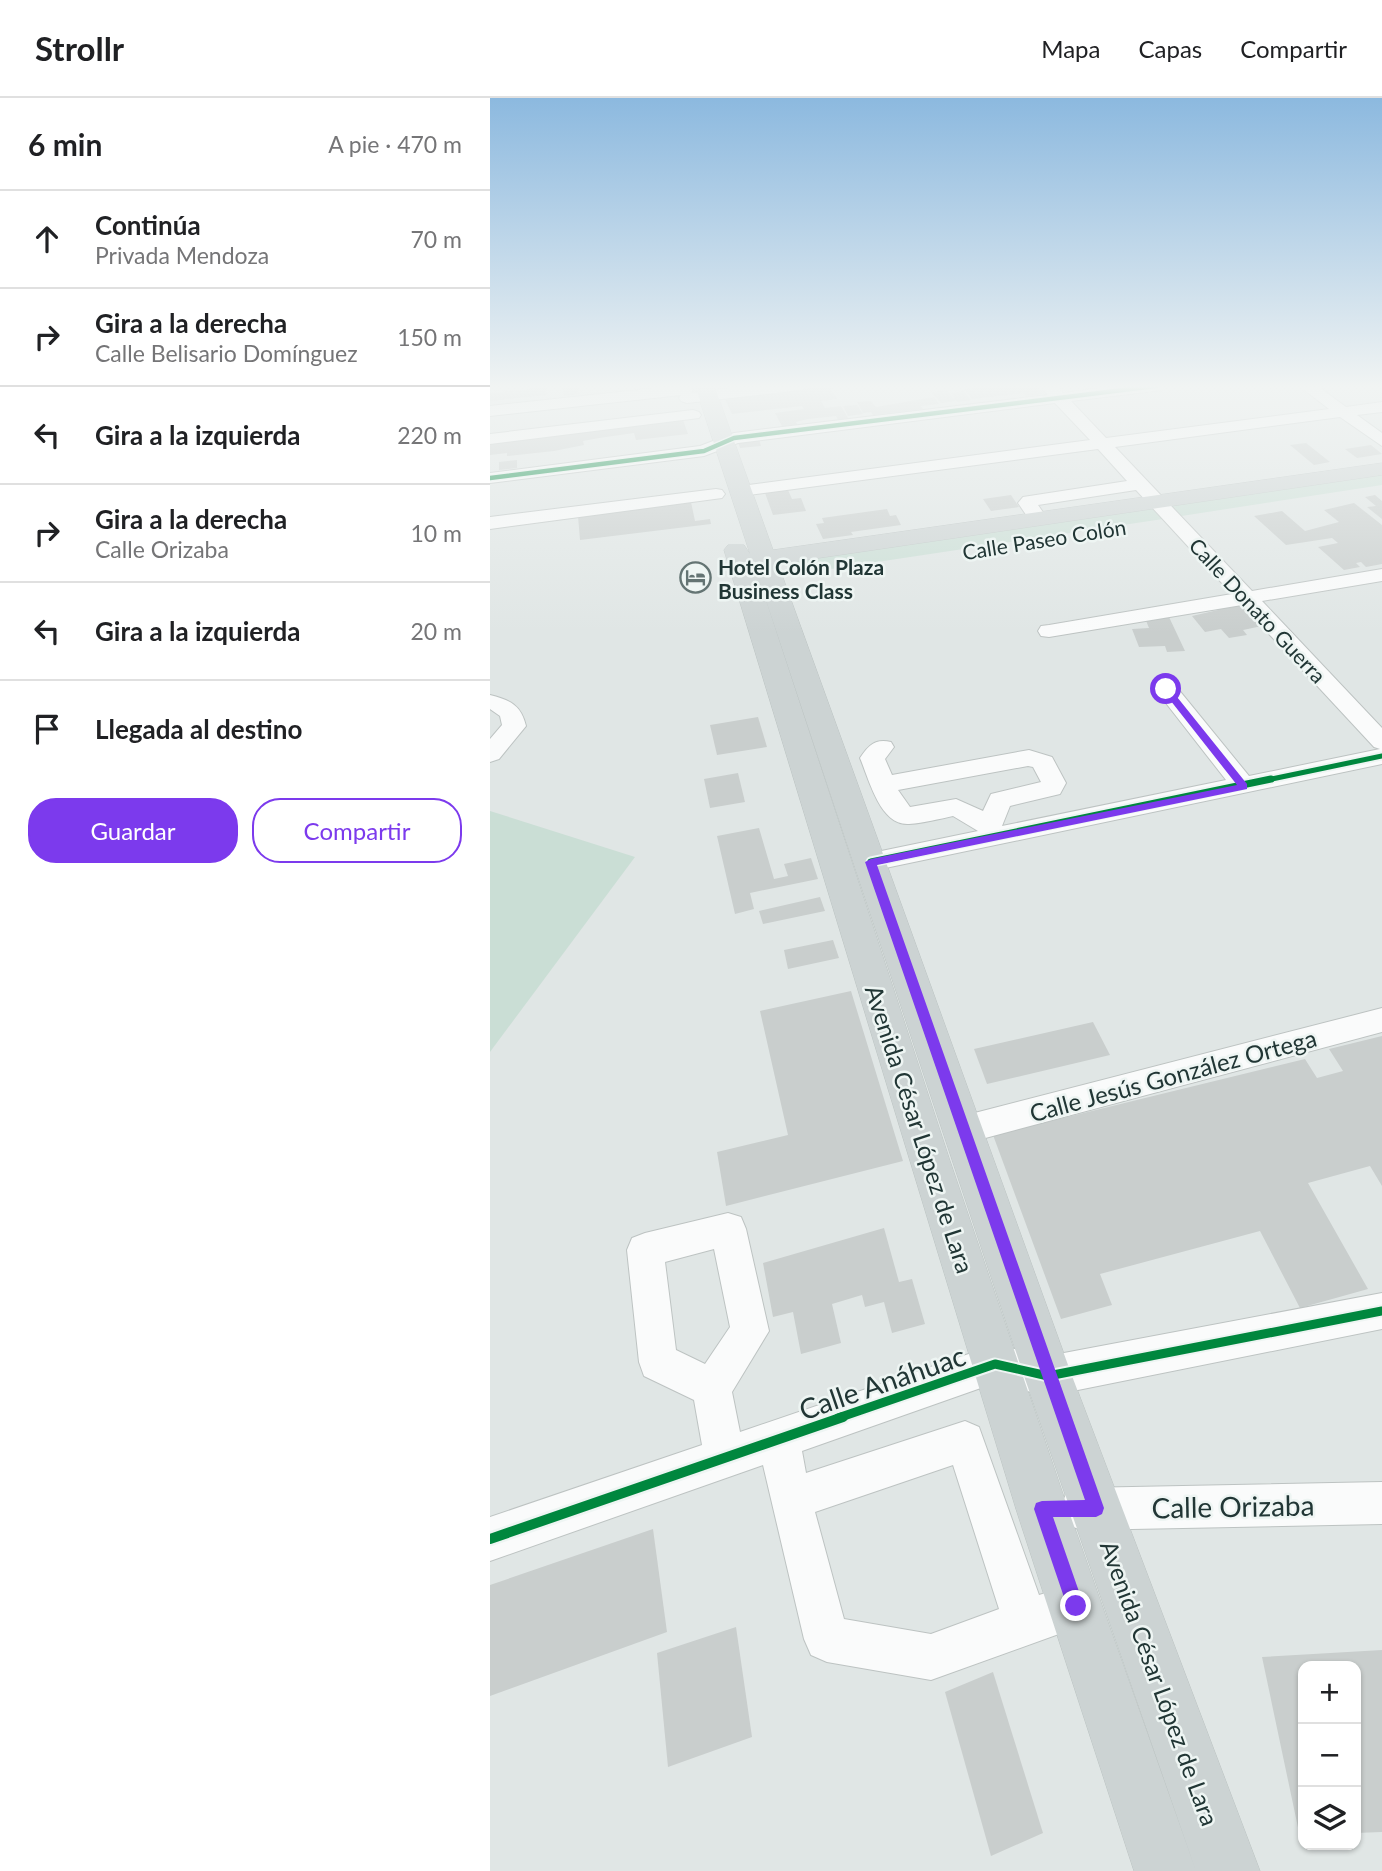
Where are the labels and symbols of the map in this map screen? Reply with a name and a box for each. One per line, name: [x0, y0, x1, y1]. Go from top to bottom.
street label: Calle Paseo Colón: [960, 514, 1128, 564]
street label: Calle Donato Guerra: [1184, 532, 1332, 688]
place label: Hotel Colón Plaza Business Class: [718, 554, 884, 603]
hotel icon: Hotel Colón Plaza Business Class: [678, 561, 712, 595]
route start: [1150, 673, 1181, 704]
street label: Avenida César López de Lara: [860, 981, 980, 1277]
street label: Calle Jesús González Ortega: [1026, 1023, 1320, 1127]
street label: Calle Anáhuac: [794, 1338, 970, 1426]
street label: Calle Orizaba: [1151, 1488, 1315, 1524]
street label: Avenida César López de Lara: [1095, 1537, 1225, 1829]
route end: [1060, 1590, 1091, 1621]

